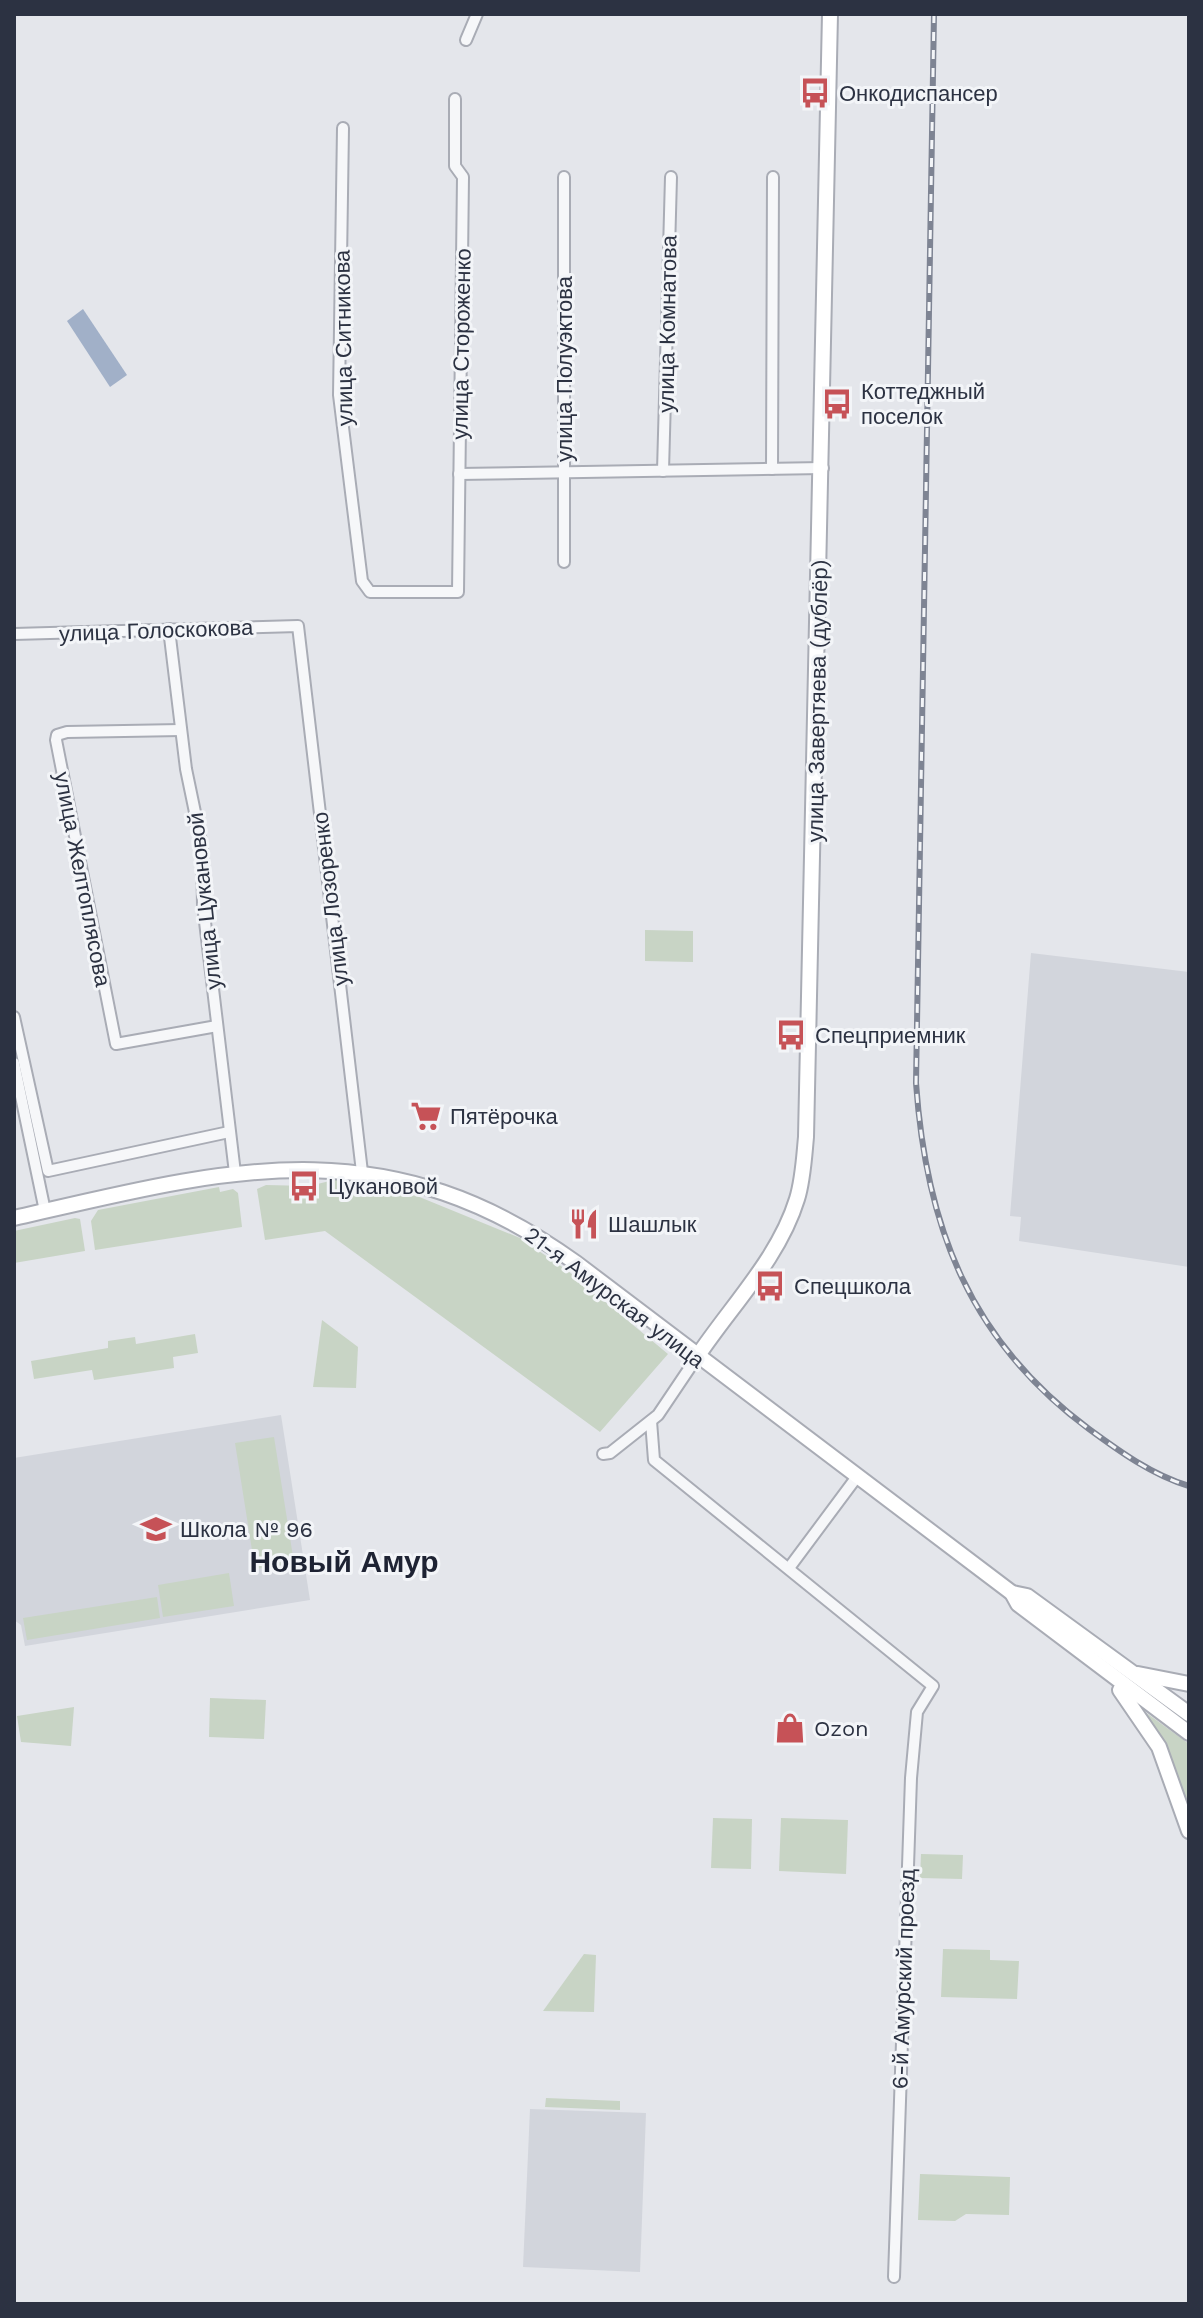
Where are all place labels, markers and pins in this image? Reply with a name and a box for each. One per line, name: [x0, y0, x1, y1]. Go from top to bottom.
bus stop icon: Онкодиспансер: [798, 76, 832, 110]
place label: Онкодиспансер: [839, 81, 998, 106]
place label: Коттеджный поселок: [861, 379, 985, 429]
bus stop icon: Коттеджный поселок: [820, 387, 854, 421]
bus stop icon: Спецприемник: [774, 1018, 808, 1052]
place label: Спецприемник: [815, 1023, 966, 1048]
supermarket icon: Пятёрочка: [409, 1099, 443, 1133]
place label: Пятёрочка: [450, 1104, 559, 1129]
bus stop icon: Цукановой: [287, 1169, 321, 1203]
place label: Цукановой: [328, 1174, 438, 1199]
restaurant icon: Шашлык: [567, 1207, 601, 1241]
place label: Шашлык: [608, 1212, 697, 1237]
bus stop icon: Спецшкола: [753, 1269, 787, 1303]
place label: Спецшкола: [794, 1274, 912, 1299]
school or university icon: Школа № 96: [139, 1512, 173, 1546]
place label: Школа № 96: [180, 1517, 313, 1542]
shop icon: Ozon: [773, 1711, 807, 1745]
place label: Ozon: [814, 1716, 869, 1741]

